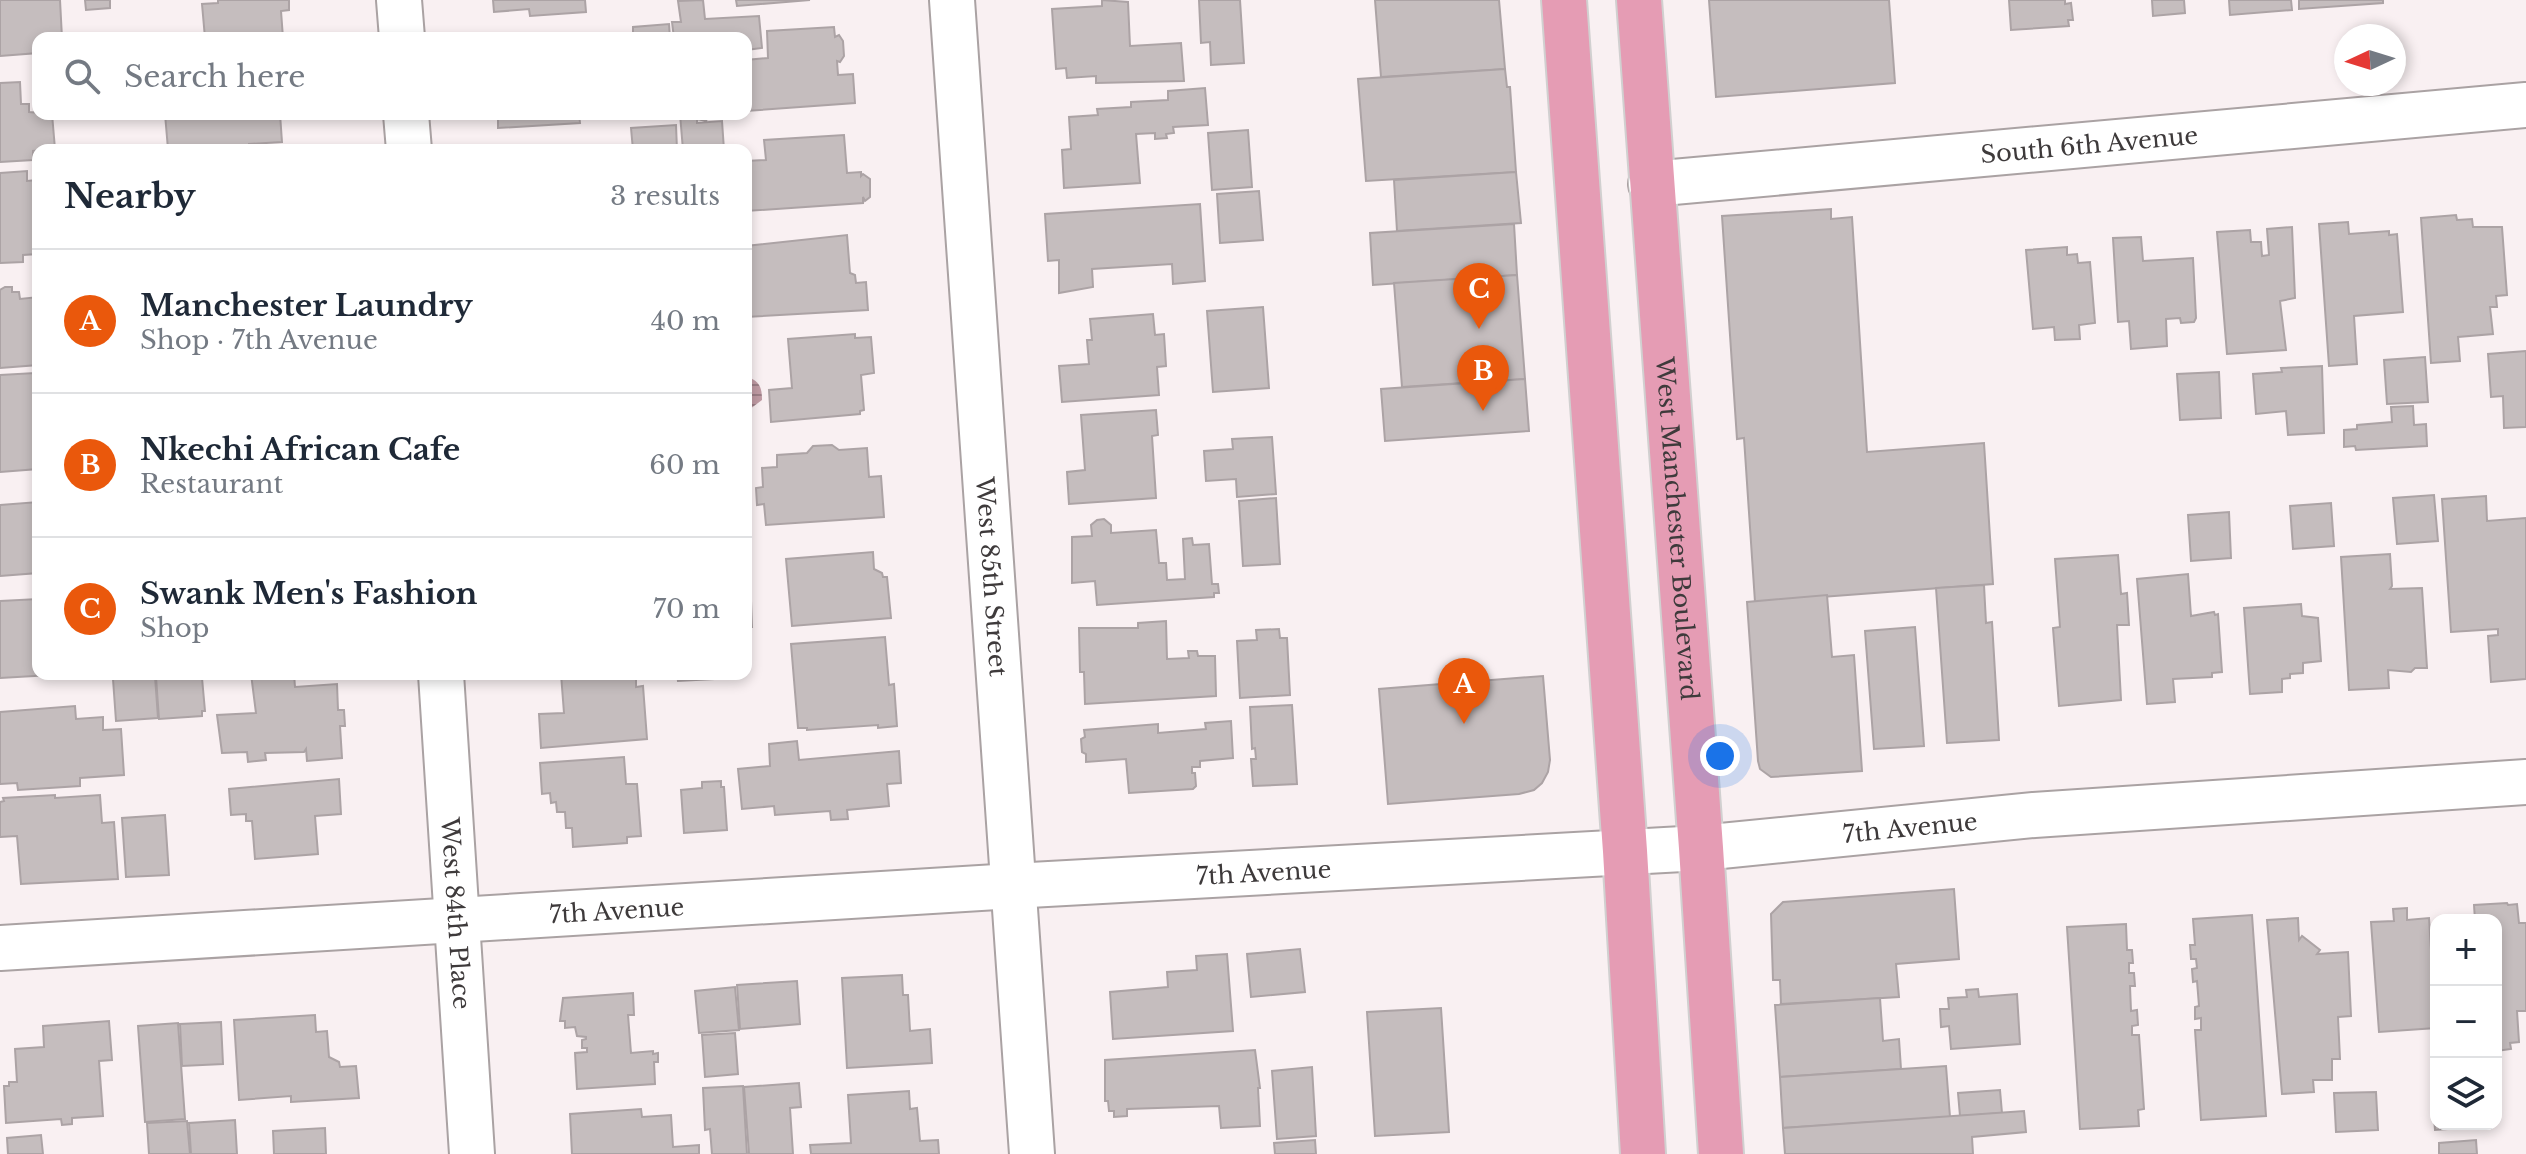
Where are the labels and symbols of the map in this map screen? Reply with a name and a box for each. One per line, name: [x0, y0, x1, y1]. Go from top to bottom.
north arrow: [2334, 24, 2406, 96]
street label: South 6th Avenue: [1979, 120, 2199, 169]
pin: C: [1453, 263, 1505, 329]
pin: B: [1457, 345, 1509, 411]
street label: West Manchester Boulevard: [1651, 355, 1705, 701]
street label: West 85th Street: [971, 475, 1013, 677]
pin: A: [1438, 658, 1490, 724]
your location: [1700, 736, 1740, 776]
street label: 7th Avenue: [1841, 806, 1979, 848]
street label: West 84th Place: [436, 816, 477, 1010]
street label: 7th Avenue: [1195, 854, 1332, 890]
street label: 7th Avenue: [549, 892, 685, 929]

